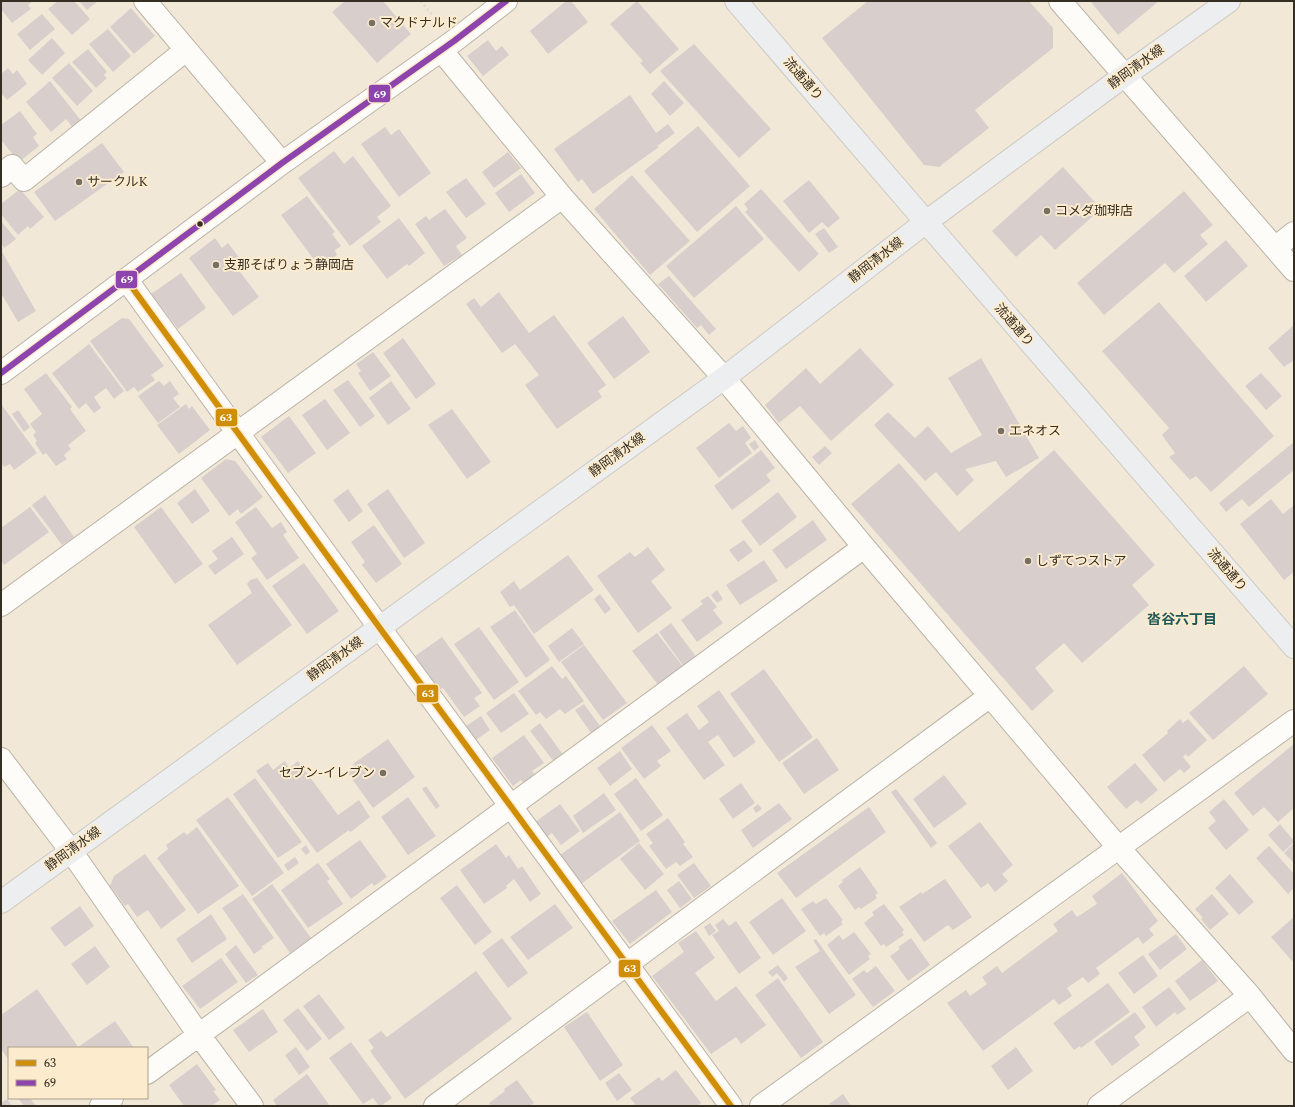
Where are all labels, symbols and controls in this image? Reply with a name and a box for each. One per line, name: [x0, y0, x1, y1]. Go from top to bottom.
place label: マクドナルド: [380, 13, 458, 33]
marker: マクドナルド: [367, 18, 377, 28]
street label: 静岡清水線: [1104, 40, 1168, 94]
street label: 流通通り: [778, 53, 828, 105]
line badge: 69: [368, 84, 391, 103]
text: 69: [374, 86, 386, 103]
place label: サークルK: [87, 172, 149, 192]
marker: サークルK: [74, 177, 84, 187]
place label: コメダ珈琲店: [1055, 201, 1133, 221]
marker: コメダ珈琲店: [1042, 206, 1052, 216]
unlabelled marker: [195, 219, 205, 229]
street label: 静岡清水線: [844, 232, 908, 288]
place label: 支那そばりょう静岡店: [224, 255, 354, 275]
marker: 支那そばりょう静岡店: [211, 260, 221, 270]
line badge: 69: [115, 270, 138, 289]
text: 69: [121, 271, 133, 288]
street label: 流通通り: [989, 299, 1039, 351]
line badge: 63: [215, 408, 238, 427]
text: 63: [220, 409, 232, 426]
place label: エネオス: [1009, 421, 1061, 441]
marker: エネオス: [996, 426, 1006, 436]
street label: 静岡清水線: [585, 428, 649, 482]
street label: 流通通り: [1202, 544, 1252, 596]
place label: しずてつストア: [1036, 551, 1126, 571]
marker: しずてつストア: [1023, 556, 1033, 566]
district label: 沓谷六丁目: [1147, 609, 1217, 630]
street label: 静岡清水線: [303, 632, 367, 686]
line badge: 63: [416, 684, 439, 703]
text: 63: [422, 685, 434, 702]
place label: セブン-イレブン: [279, 763, 375, 783]
marker: セブン-イレブン: [378, 768, 388, 778]
street label: 静岡清水線: [41, 822, 105, 876]
line badge: 63: [618, 959, 641, 978]
text: 63: [624, 960, 636, 977]
legend: [8, 1047, 148, 1099]
text: 63: [44, 1054, 56, 1073]
text: 69: [44, 1074, 56, 1093]

